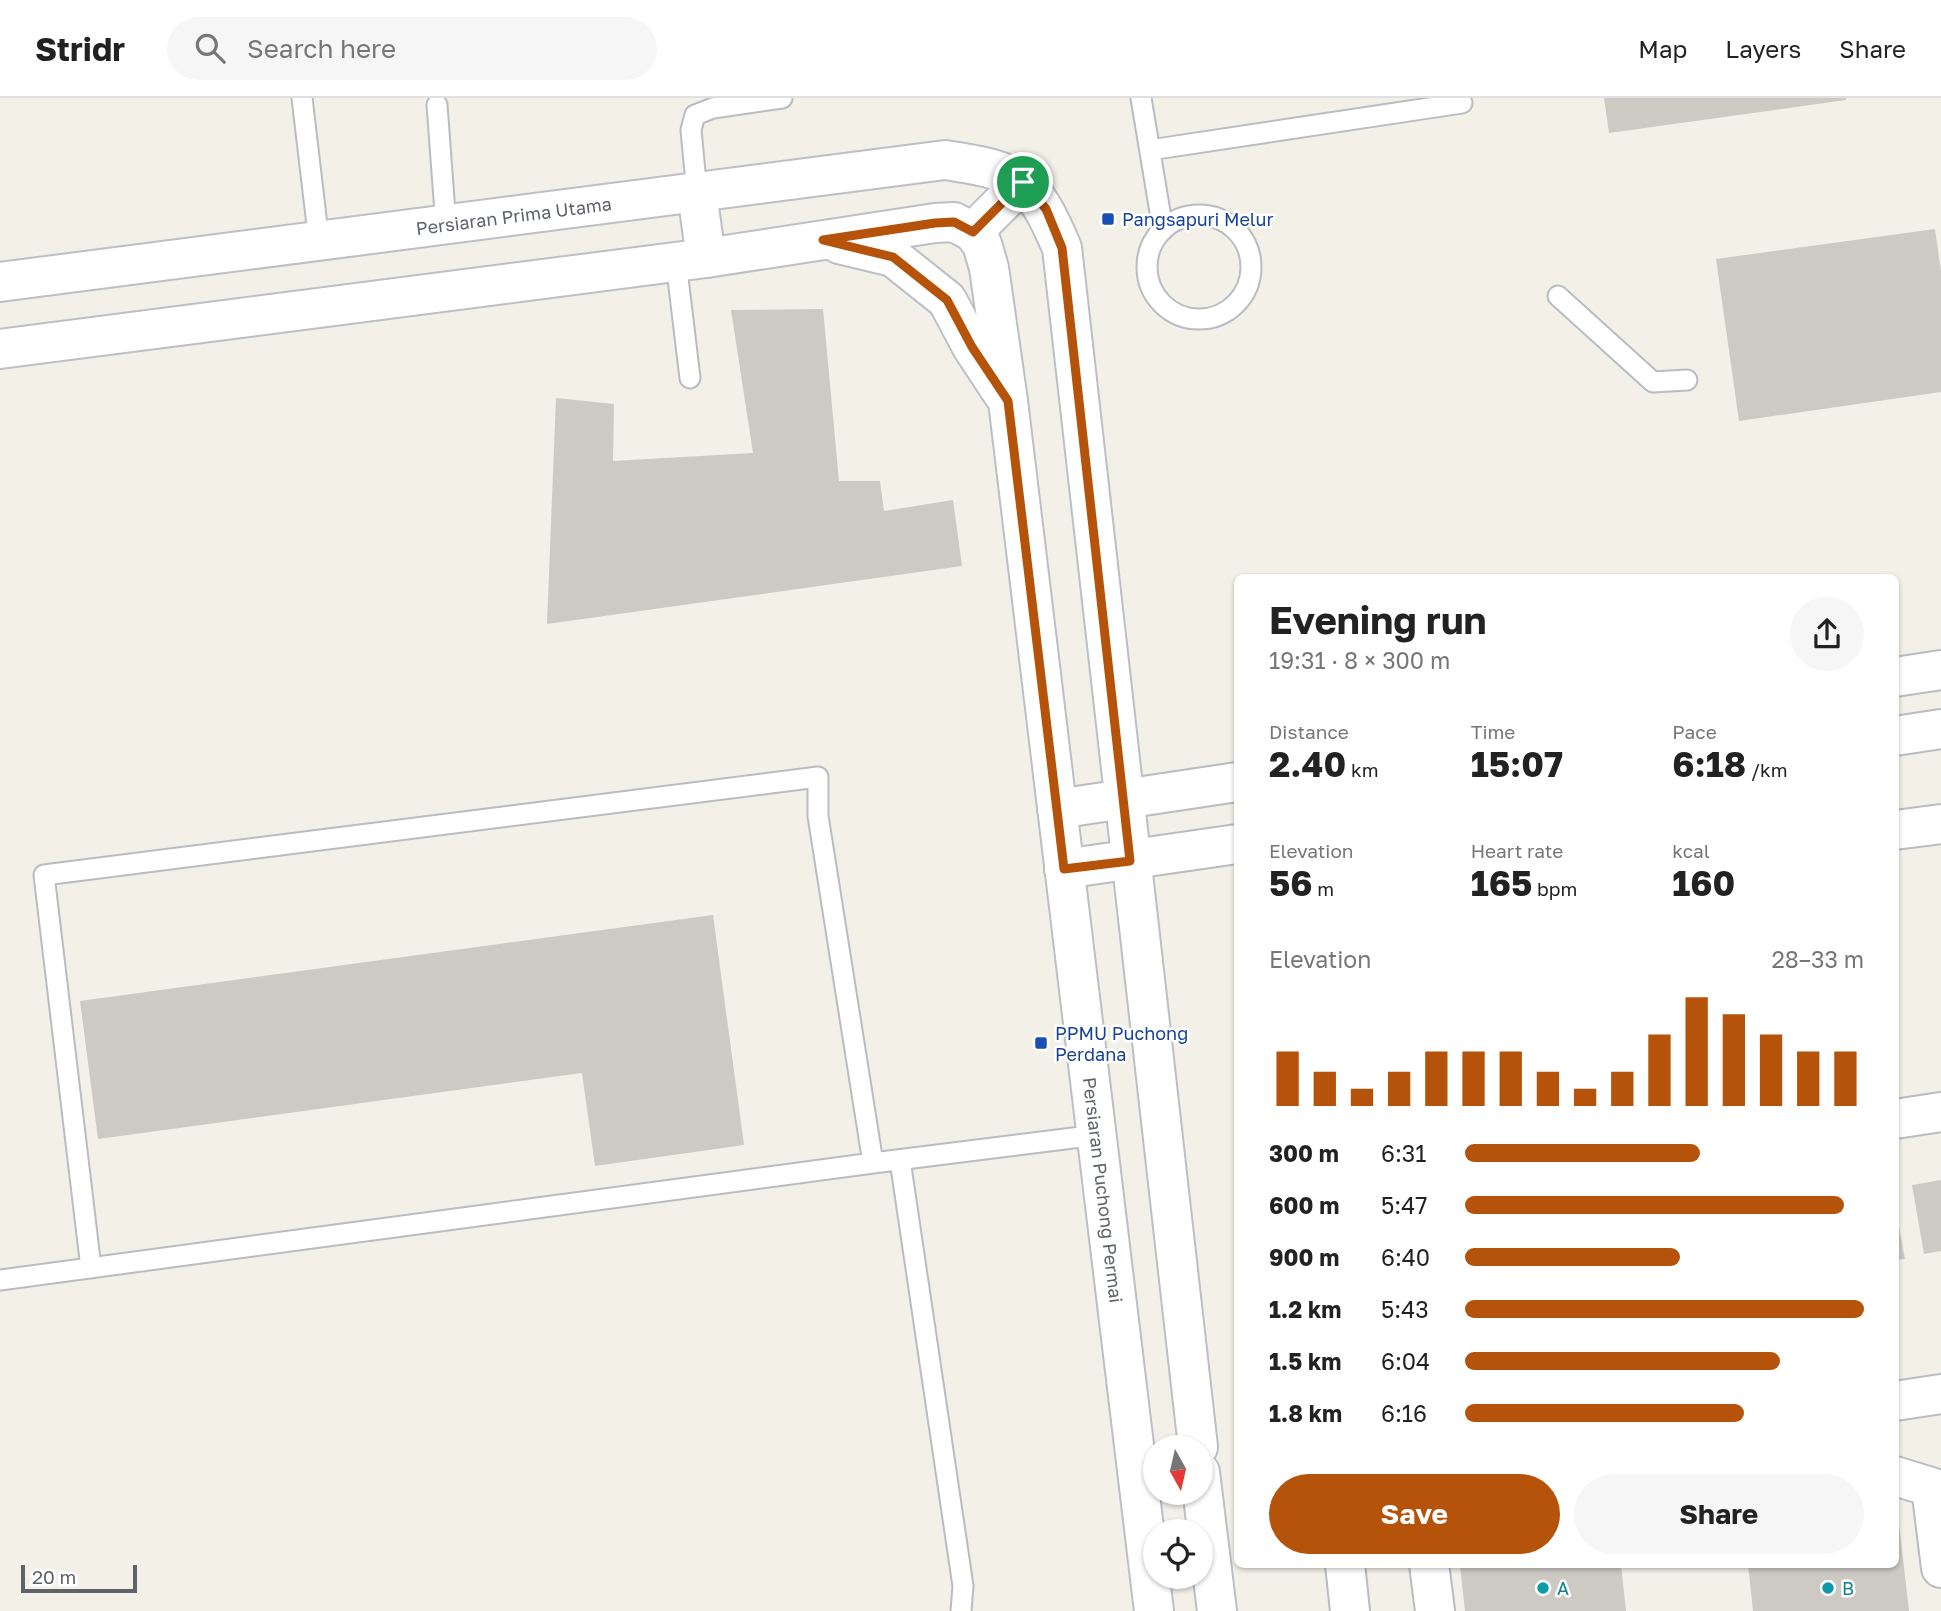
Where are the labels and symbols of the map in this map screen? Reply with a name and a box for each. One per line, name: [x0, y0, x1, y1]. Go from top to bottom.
pin: [993, 152, 1053, 212]
street label: Persiaran Prima Utama: [415, 192, 613, 239]
place label: Pangsapuri Melur: [1122, 208, 1274, 230]
marker: Pangsapuri Melur: [1100, 211, 1116, 227]
place label: PPMU Puchong Perdana: [1055, 1022, 1188, 1065]
marker: PPMU Puchong Perdana: [1033, 1035, 1049, 1051]
street label: Persiaran Puchong Permai: [1079, 1076, 1128, 1304]
north arrow: [1143, 1435, 1213, 1505]
scale bar: [21, 1562, 136, 1594]
place label: A: [1557, 1577, 1569, 1599]
place label: B: [1842, 1577, 1854, 1599]
marker: A: [1535, 1580, 1551, 1596]
marker: B: [1820, 1580, 1836, 1596]

